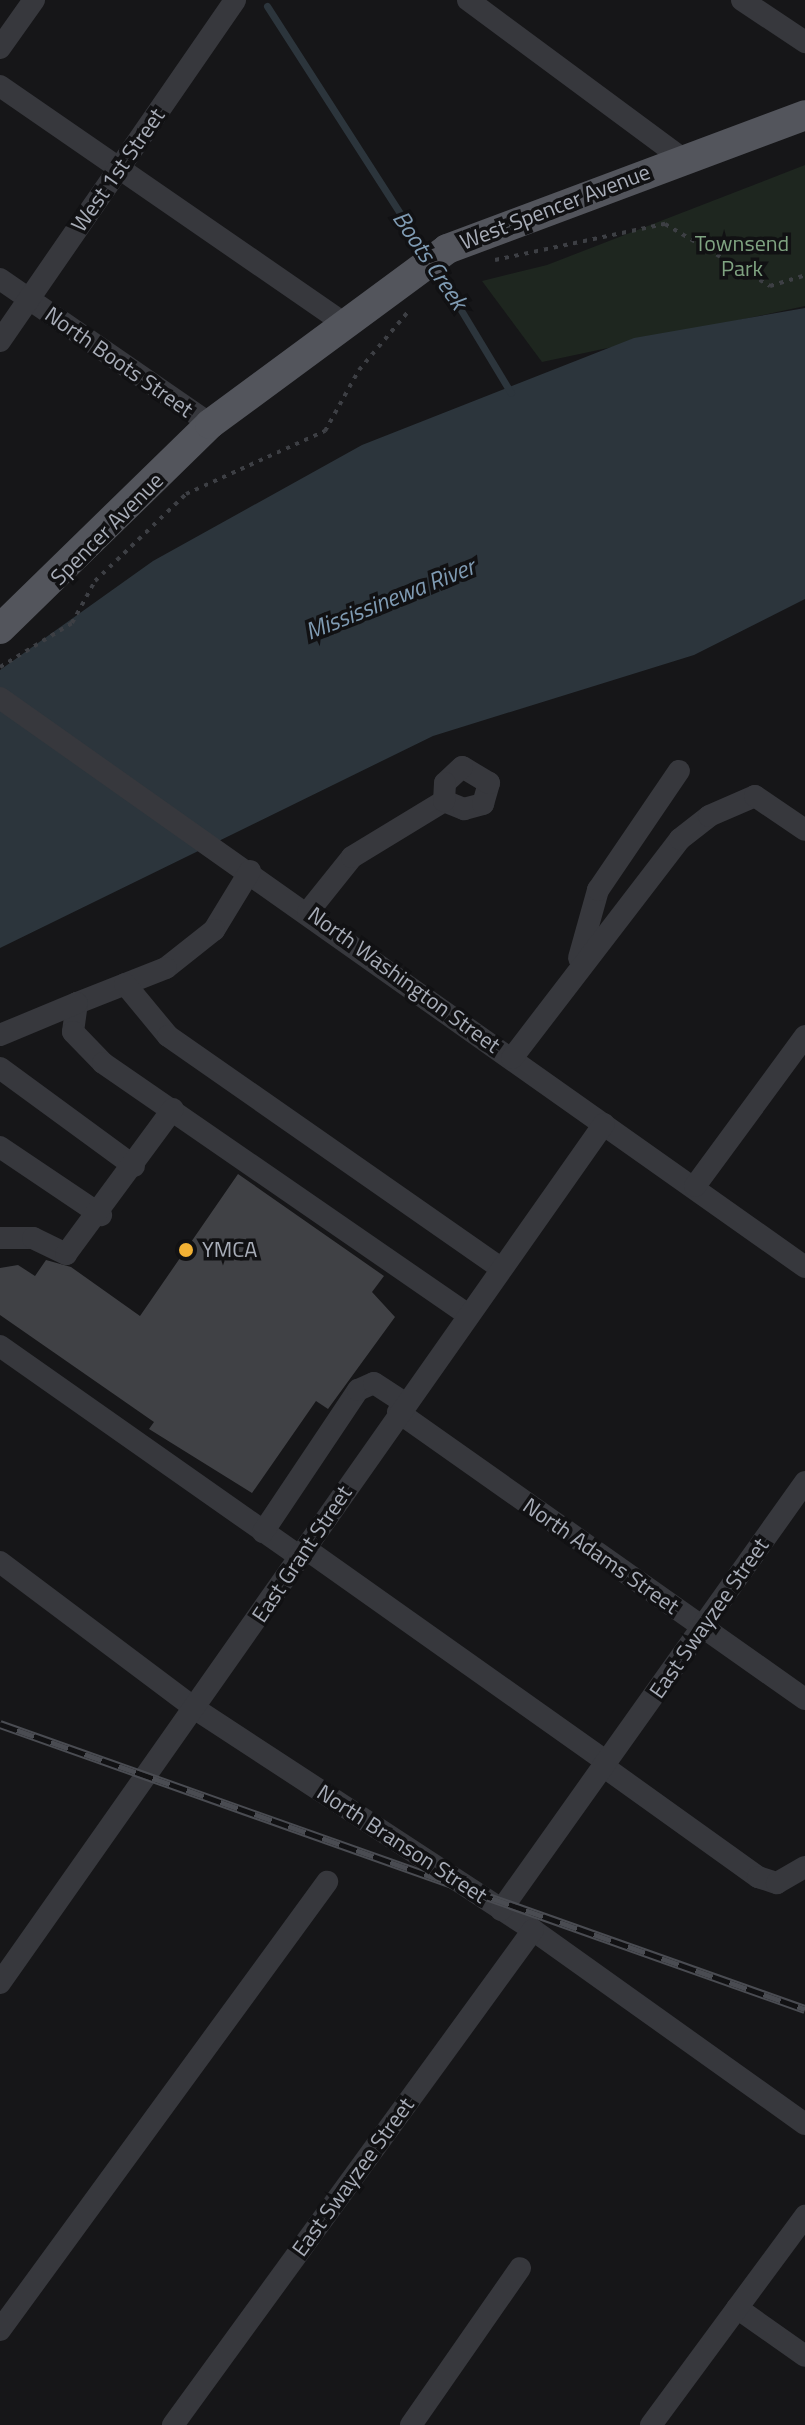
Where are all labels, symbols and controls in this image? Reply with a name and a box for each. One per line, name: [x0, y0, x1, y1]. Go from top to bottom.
street label: West 1st Street: [66, 103, 170, 237]
street label: West Spencer Avenue: [456, 159, 654, 255]
water label: Boots Creek: [387, 205, 473, 315]
park label: Townsend Park: [695, 230, 789, 282]
street label: North Boots Street: [40, 301, 198, 423]
street label: Spencer Avenue: [45, 467, 169, 591]
water label: Mississinewa River: [301, 552, 479, 646]
street label: North Washington Street: [303, 901, 505, 1059]
place label: YMCA: [202, 1237, 257, 1263]
marker: YMCA: [177, 1241, 195, 1259]
street label: East Grant Street: [247, 1481, 357, 1627]
street label: North Adams Street: [518, 1492, 684, 1620]
street label: East Swayzee Street: [644, 1533, 774, 1703]
street label: North Branson Street: [312, 1779, 492, 1909]
street label: East Swayzee Street: [287, 2093, 419, 2261]

